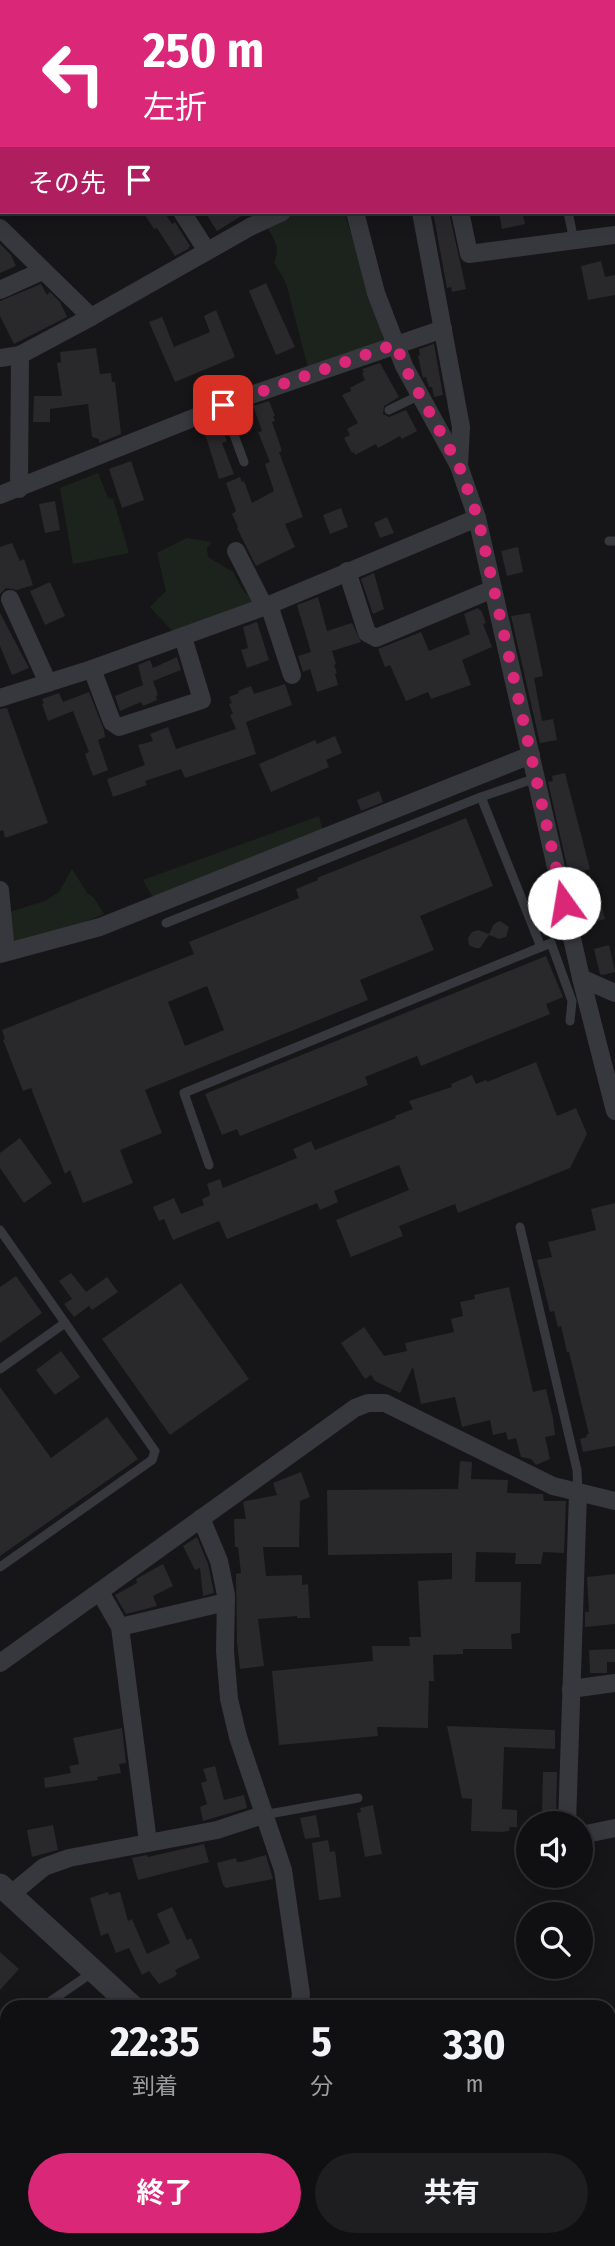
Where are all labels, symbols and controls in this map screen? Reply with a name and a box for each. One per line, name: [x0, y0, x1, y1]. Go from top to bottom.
text: 250 m: [143, 21, 264, 80]
icon: left: [28, 28, 119, 119]
text: 左折: [143, 88, 207, 126]
icon: arrive: [120, 161, 158, 199]
text: その先: [28, 168, 106, 199]
pin: [193, 375, 253, 435]
icon: arrive: [204, 386, 242, 424]
position arrow: [527, 866, 601, 940]
map controls: [516, 1811, 593, 1979]
button: sound: [516, 1811, 593, 1888]
button: search: [516, 1902, 593, 1979]
text: 22:35: [110, 2017, 200, 2067]
text: 5: [311, 2017, 332, 2067]
text: 330: [443, 2020, 506, 2070]
text: m: [466, 2070, 483, 2098]
text: 到着: [132, 2072, 178, 2100]
text: 分: [310, 2072, 333, 2100]
button: 終了: [28, 2153, 301, 2233]
button: 共有: [315, 2153, 588, 2233]

